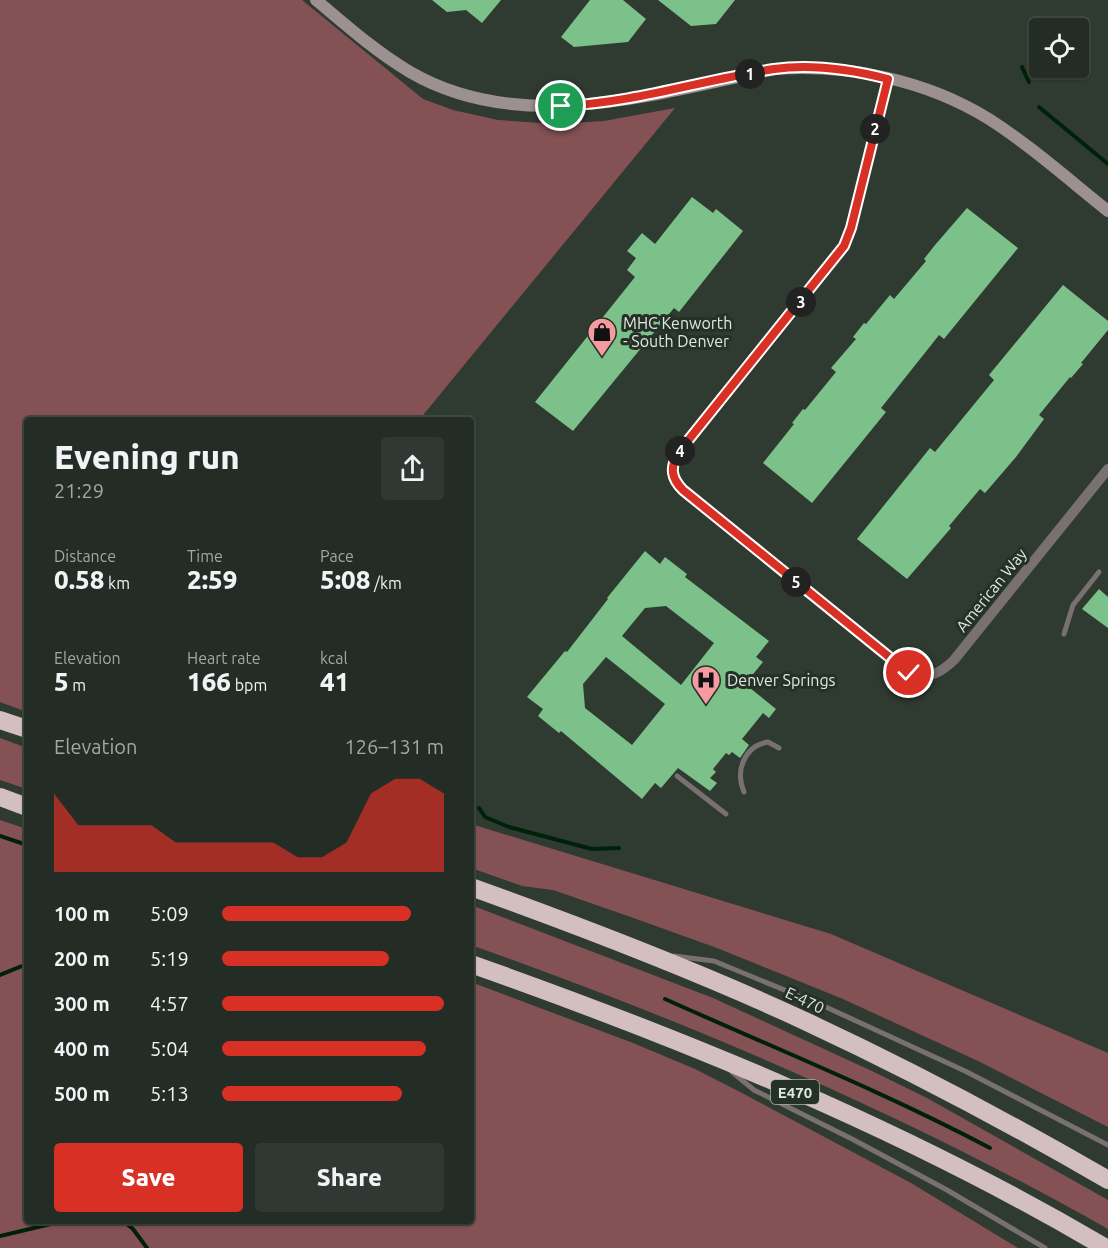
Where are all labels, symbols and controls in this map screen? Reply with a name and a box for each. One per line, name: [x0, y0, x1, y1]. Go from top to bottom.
map controls: [1029, 18, 1089, 78]
button: locate: [1029, 18, 1089, 78]
pin: 1: [735, 59, 765, 89]
text: 1: [745, 65, 755, 83]
pin: [535, 80, 586, 131]
icon: arrive: [544, 89, 577, 122]
pin: 2: [860, 114, 890, 144]
text: 2: [870, 120, 880, 138]
pin: 3: [786, 287, 816, 317]
text: 3: [796, 293, 806, 311]
place label: MHC Kenworth - South Denver: [623, 314, 732, 350]
shop icon: MHC Kenworth - South Denver: [586, 316, 618, 358]
pin: 4: [665, 436, 695, 466]
button: share: [381, 437, 444, 500]
text: Evening run: [54, 438, 240, 475]
text: 4: [675, 442, 685, 460]
text: 21:29: [54, 479, 104, 502]
street label: American Way: [952, 545, 1030, 635]
text: Distance: [54, 547, 116, 565]
text: Time: [187, 547, 223, 565]
text: Pace: [320, 547, 354, 565]
text: 0.58: [54, 565, 104, 594]
text: 2:59: [187, 565, 237, 594]
text: 5:08: [320, 565, 370, 594]
pin: 5: [781, 567, 811, 597]
text: 5: [791, 573, 801, 591]
text: km: [104, 574, 130, 592]
text: /km: [370, 574, 402, 592]
pin: [883, 647, 934, 698]
text: Elevation: [54, 649, 121, 667]
text: Heart rate: [187, 649, 261, 667]
text: kcal: [320, 649, 348, 667]
icon: check: [892, 656, 925, 689]
hospital icon: Denver Springs: [690, 664, 722, 706]
text: 5: [54, 667, 69, 696]
text: 166: [187, 667, 231, 696]
text: 41: [320, 667, 349, 696]
place label: Denver Springs: [727, 671, 836, 689]
text: m: [69, 676, 86, 694]
text: bpm: [231, 676, 267, 694]
text: Elevation: [54, 735, 137, 758]
text: 126–131 m: [345, 735, 444, 758]
text: 100 m: [54, 902, 110, 925]
text: 5:09: [150, 902, 189, 925]
text: 200 m: [54, 947, 110, 970]
text: 5:19: [150, 947, 189, 970]
street label: E-470: [783, 983, 827, 1017]
text: 300 m: [54, 992, 110, 1015]
text: 4:57: [150, 992, 189, 1015]
text: 400 m: [54, 1037, 110, 1060]
text: 5:04: [150, 1037, 189, 1060]
road number: E470: [771, 1080, 819, 1104]
text: 500 m: [54, 1082, 110, 1105]
text: 5:13: [150, 1082, 189, 1105]
button: Save: [54, 1143, 243, 1212]
button: Share: [255, 1143, 444, 1212]

